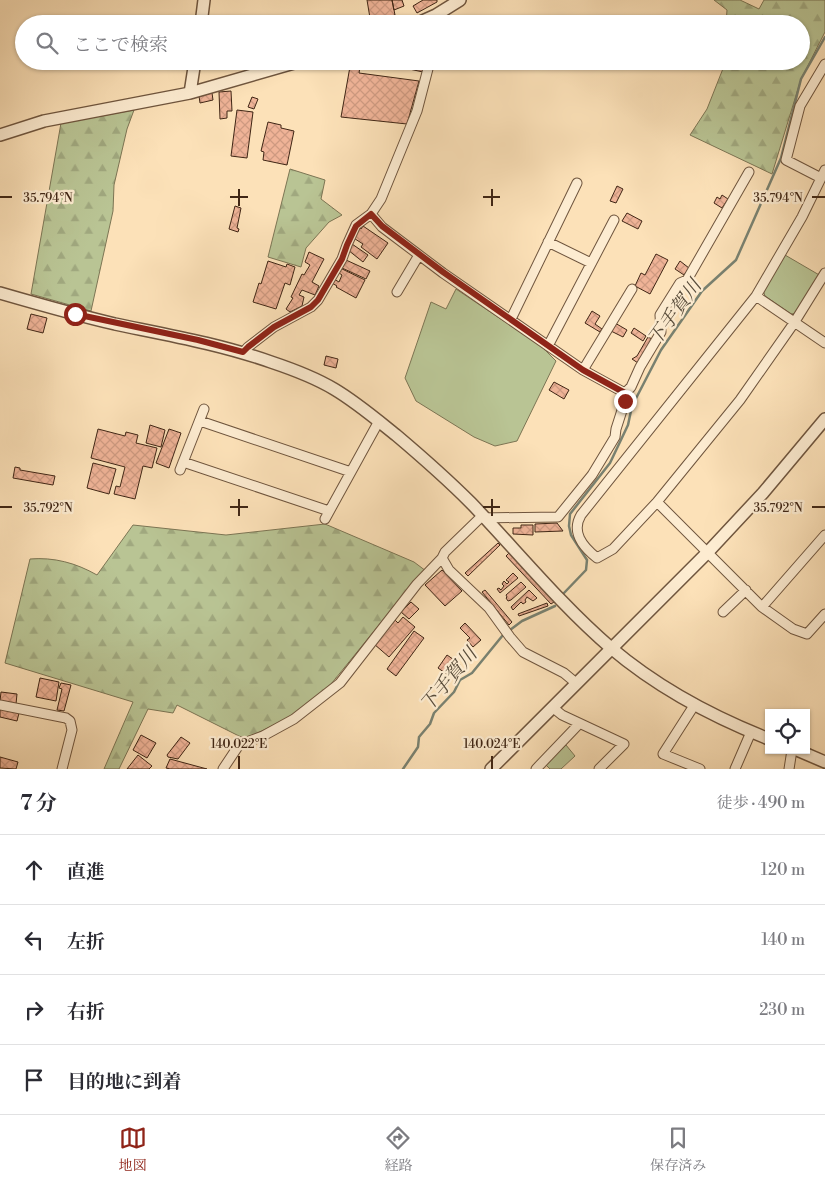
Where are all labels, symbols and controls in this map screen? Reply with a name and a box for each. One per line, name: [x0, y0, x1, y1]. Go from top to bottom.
search box: [15, 15, 810, 70]
icon: search: [33, 29, 61, 57]
text: ここで検索: [73, 33, 168, 57]
text: 35.794°N: [23, 191, 73, 206]
text: 35.794°N: [753, 191, 803, 206]
water label: 下手賀川: [643, 273, 708, 350]
route start: [64, 303, 87, 326]
route end: [614, 390, 637, 413]
text: 35.792°N: [23, 501, 73, 516]
text: 35.792°N: [753, 501, 803, 516]
water label: 下手賀川: [415, 641, 484, 716]
map controls: [765, 709, 810, 754]
button: locate: [765, 709, 810, 754]
text: 140.022°E: [211, 737, 267, 752]
text: 140.024°E: [464, 737, 521, 752]
text: 7 分: [20, 791, 57, 817]
text: 徒歩 · 490 m: [717, 793, 805, 813]
icon: ahead: [20, 856, 48, 884]
text: 直進: [67, 860, 105, 884]
text: 120 m: [761, 860, 805, 880]
icon: left: [20, 926, 48, 954]
text: 左折: [67, 930, 105, 954]
text: 140 m: [761, 930, 805, 950]
icon: right: [20, 996, 48, 1024]
text: 右折: [67, 1000, 105, 1024]
text: 230 m: [759, 1000, 805, 1020]
icon: arrive: [20, 1066, 48, 1094]
text: 目的地に到着: [67, 1070, 181, 1094]
tab: 地図: [119, 1124, 147, 1175]
tab: 経路: [384, 1124, 412, 1175]
tab: 保存済み: [650, 1124, 706, 1175]

